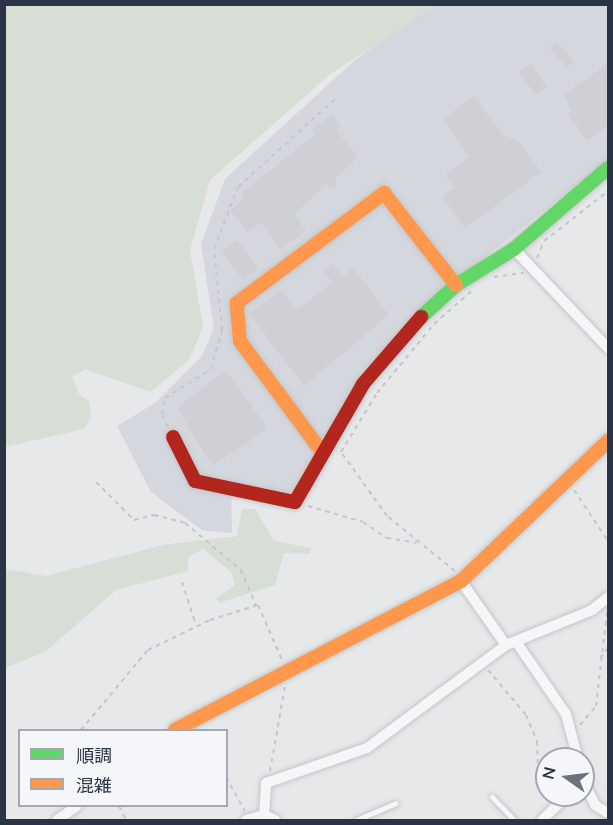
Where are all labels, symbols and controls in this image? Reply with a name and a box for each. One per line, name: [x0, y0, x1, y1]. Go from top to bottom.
legend: [18, 729, 228, 807]
text: 順調: [76, 744, 112, 768]
north arrow: [535, 747, 595, 807]
text: N: [537, 765, 562, 782]
text: 混雑: [76, 774, 112, 798]

